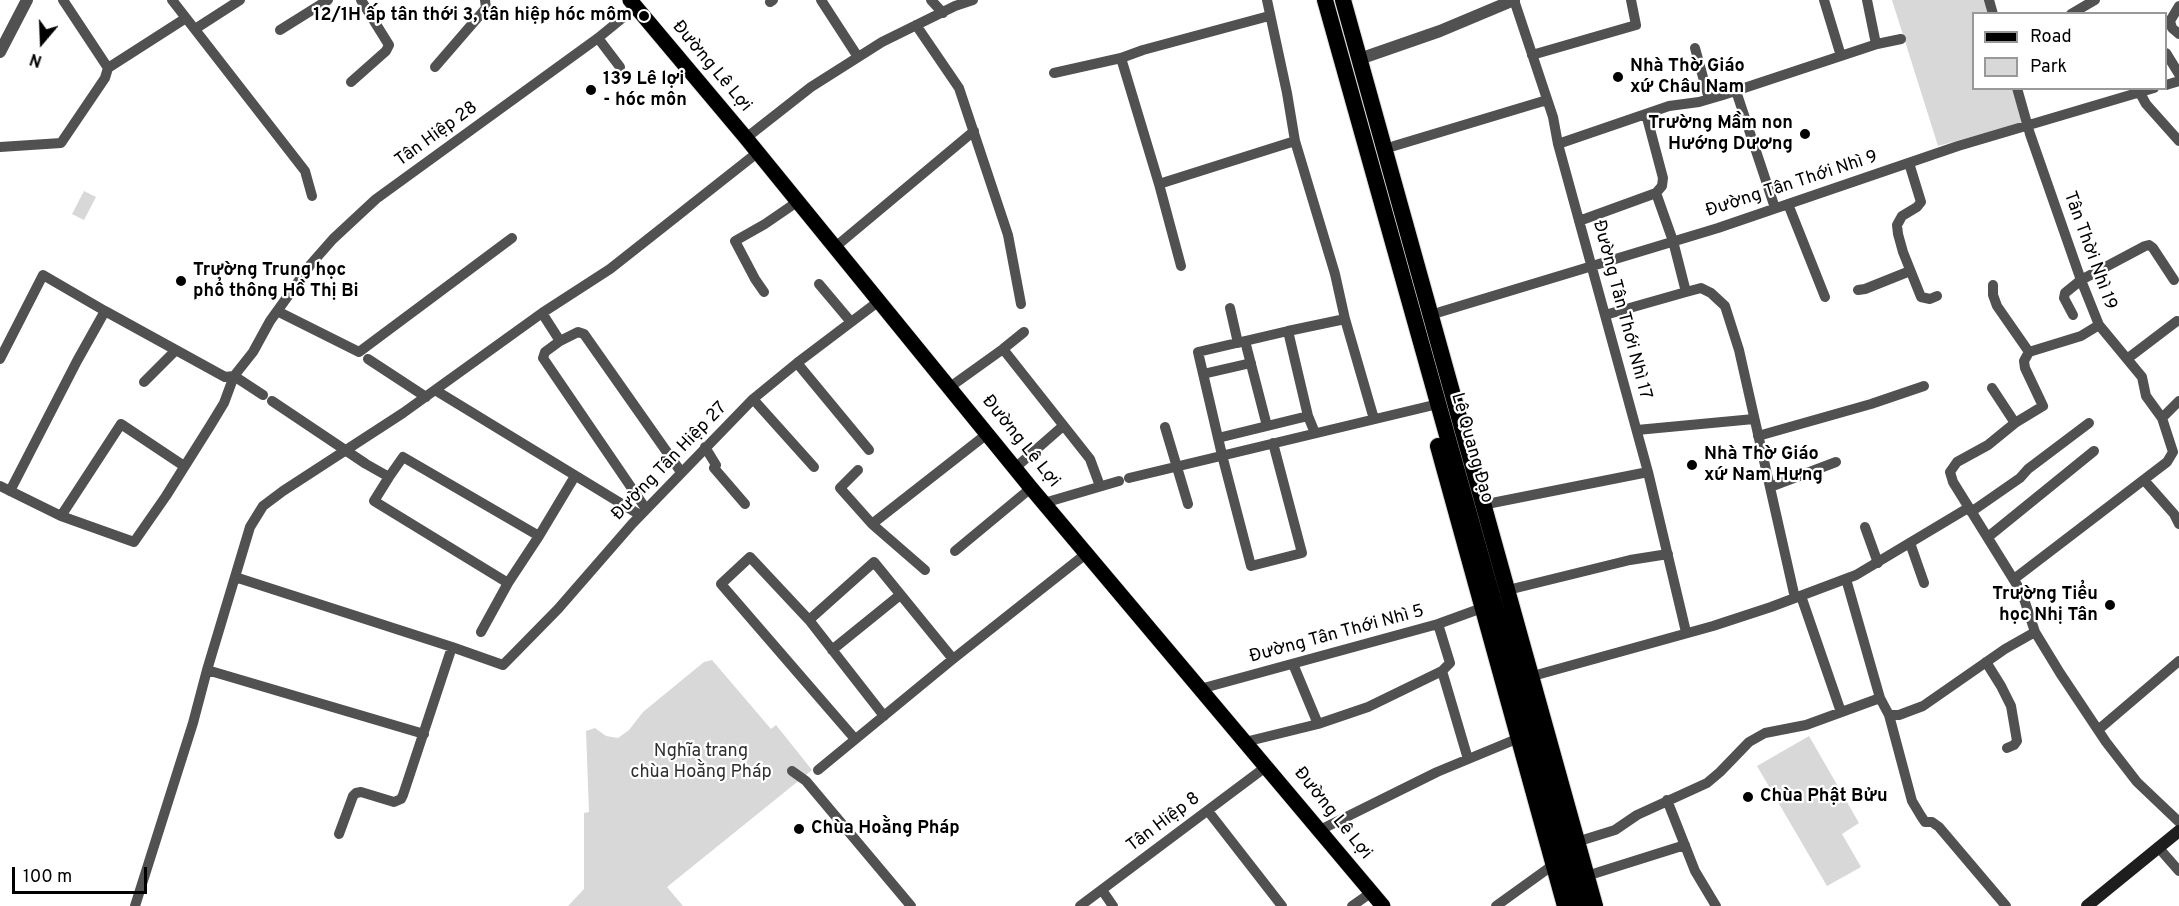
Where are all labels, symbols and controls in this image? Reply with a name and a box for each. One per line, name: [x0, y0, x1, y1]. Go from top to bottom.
place label: 12/1H ấp tân thới 3, tân hiệp hóc môm: [313, 5, 632, 27]
marker: 12/1H ấp tân thới 3, tân hiệp hóc môm: [637, 9, 651, 23]
north arrow: [12, 12, 72, 72]
legend: [1972, 12, 2167, 90]
street label: Đường Lê Lợi: [667, 17, 755, 117]
text: Road: [2030, 26, 2072, 49]
text: N: [27, 48, 45, 70]
place label: Nhà Thờ Giáo xứ Châu Nam: [1630, 56, 1745, 98]
text: Park: [2030, 56, 2067, 79]
place label: 139 Lê lợi - hóc môn: [603, 69, 687, 112]
marker: Nhà Thờ Giáo xứ Châu Nam: [1611, 70, 1625, 84]
marker: 139 Lê lợi - hóc môn: [584, 83, 598, 97]
street label: Tân Hiệp 28: [391, 98, 483, 172]
place label: Trường Mầm non Hướng Dương: [1648, 113, 1793, 156]
marker: Trường Mầm non Hướng Dương: [1798, 127, 1812, 141]
street label: Đường Tân Thới Nhì 9: [1703, 147, 1881, 223]
street label: Tân Thời Nhì 19: [2058, 189, 2120, 313]
street label: Đường Tân Thới Nhì 17: [1587, 218, 1655, 402]
place label: Trường Trung học phổ thông Hồ Thị Bi: [193, 260, 359, 302]
marker: Trường Trung học phổ thông Hồ Thị Bi: [174, 274, 188, 288]
street label: Lê Quang Đạo: [1445, 390, 1497, 506]
street label: Đường Lê Lợi: [976, 392, 1064, 492]
street label: Đường Tân Hiệp 27: [608, 398, 732, 526]
place label: Nhà Thờ Giáo xứ Nam Hưng: [1704, 444, 1823, 486]
marker: Nhà Thờ Giáo xứ Nam Hưng: [1685, 458, 1699, 472]
place label: Trường Tiểu học Nhị Tân: [1992, 584, 2098, 626]
marker: Trường Tiểu học Nhị Tân: [2103, 598, 2117, 612]
street label: Đường Tân Thới Nhì 5: [1247, 601, 1427, 669]
park label: Nghĩa trang chùa Hoằng Pháp: [630, 741, 772, 783]
street label: Đường Lê Lợi: [1288, 764, 1376, 864]
place label: Chùa Phật Bửu: [1760, 786, 1888, 808]
street label: Tân Hiệp 8: [1123, 789, 1205, 857]
marker: Chùa Phật Bửu: [1741, 790, 1755, 804]
place label: Chùa Hoằng Pháp: [811, 818, 960, 840]
marker: Chùa Hoằng Pháp: [792, 822, 806, 836]
scale bar: [15, 855, 150, 893]
text: 100 m: [23, 866, 72, 889]

